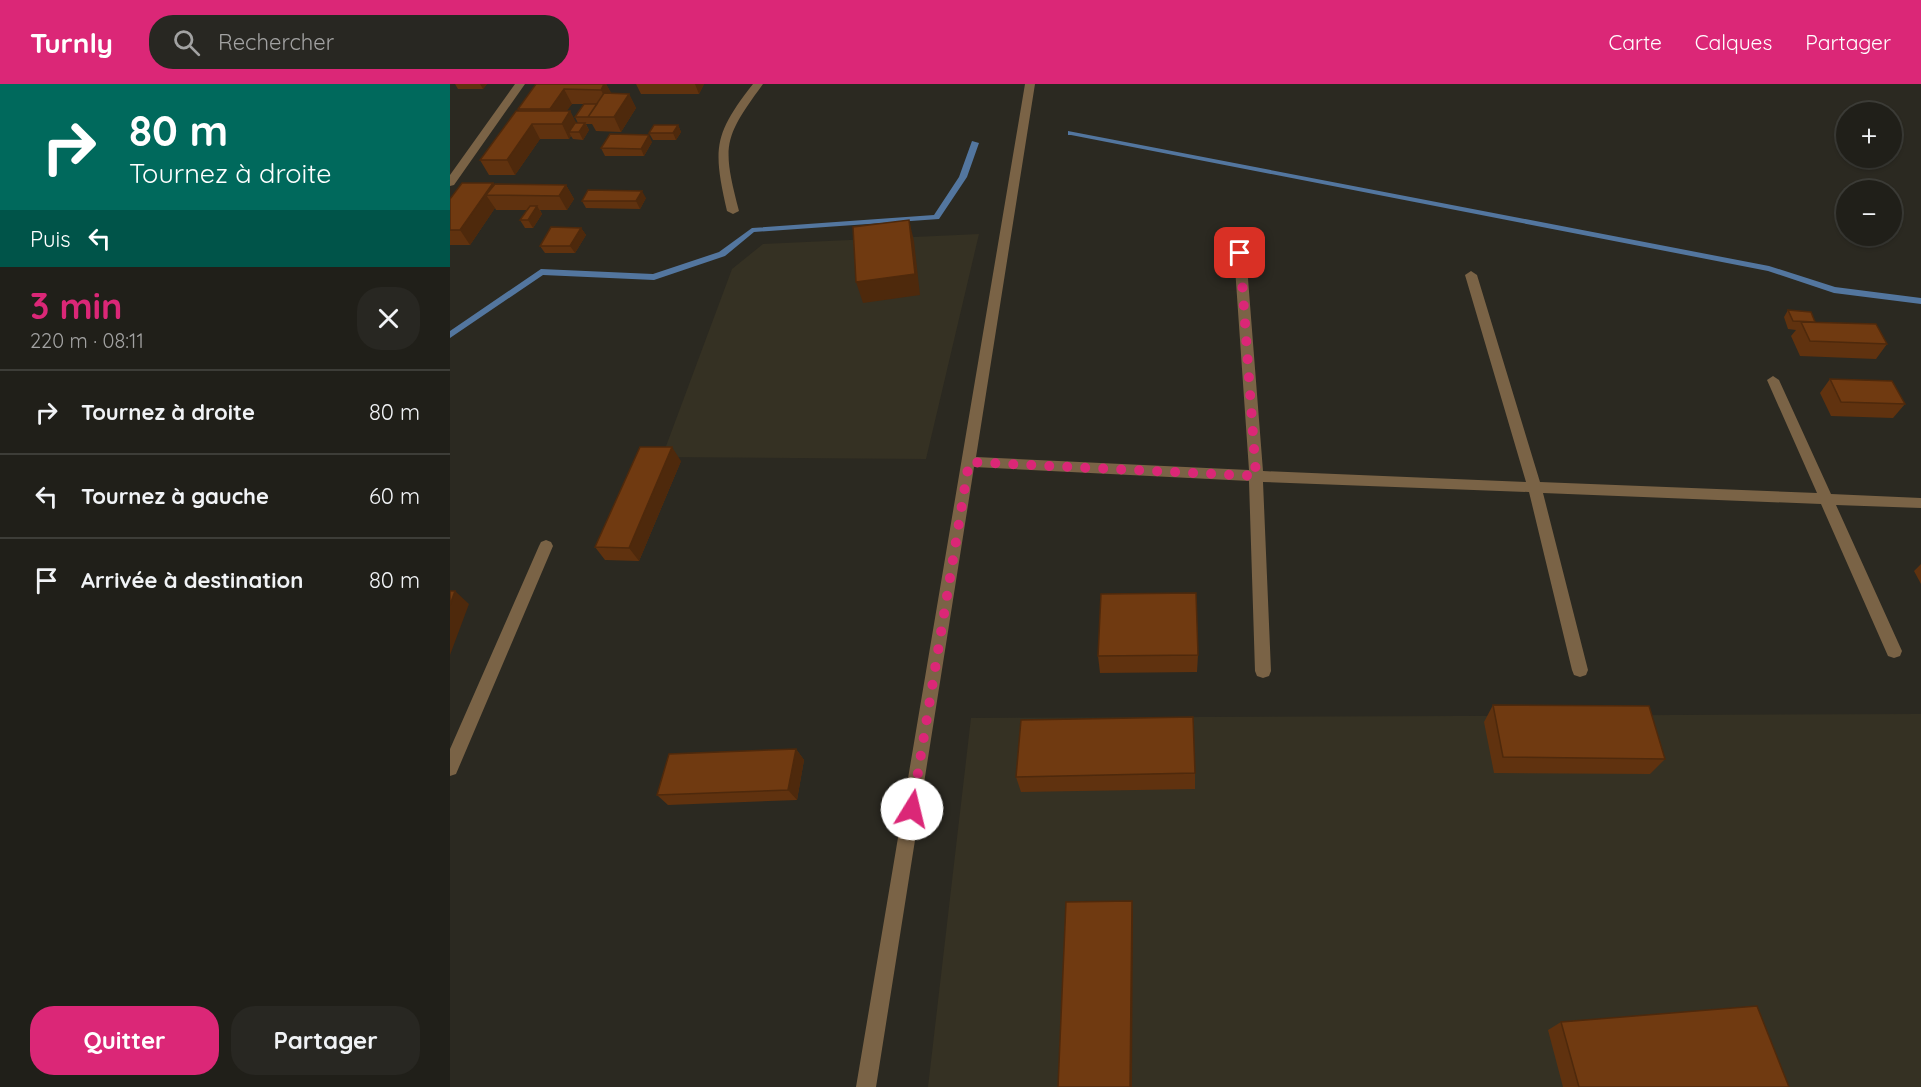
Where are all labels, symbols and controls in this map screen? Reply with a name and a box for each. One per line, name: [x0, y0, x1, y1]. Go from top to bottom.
search box: [149, 15, 569, 69]
text: Turnly: [30, 25, 113, 60]
icon: search: [170, 26, 203, 59]
text: Rechercher: [218, 28, 334, 56]
text: Carte: [1608, 29, 1662, 55]
text: Calques: [1695, 29, 1772, 55]
text: Partager: [1805, 29, 1891, 55]
map controls: [1836, 102, 1902, 246]
button: +: [1836, 102, 1902, 168]
text: 80 m: [129, 104, 228, 157]
icon: right: [30, 108, 108, 186]
text: Tournez à droite: [129, 156, 332, 190]
button: −: [1836, 180, 1902, 246]
icon: left: [83, 222, 116, 255]
text: Puis: [30, 225, 71, 253]
pin: [1214, 227, 1265, 278]
icon: arrive: [1223, 236, 1256, 269]
text: 3 min: [30, 283, 123, 328]
button: close: [357, 287, 420, 350]
text: 220 m · 08:11: [30, 328, 144, 353]
icon: right: [30, 396, 63, 429]
text: Tournez à droite: [81, 398, 255, 426]
text: 80 m: [369, 398, 420, 426]
icon: left: [30, 480, 63, 513]
text: Tournez à gauche: [81, 482, 269, 510]
text: 60 m: [369, 482, 420, 510]
icon: arrive: [30, 564, 63, 597]
text: Arrivée à destination: [81, 566, 303, 594]
text: 80 m: [369, 566, 420, 594]
position arrow: [880, 777, 944, 841]
button: Quitter: [30, 1006, 219, 1075]
button: Partager: [231, 1006, 420, 1075]

